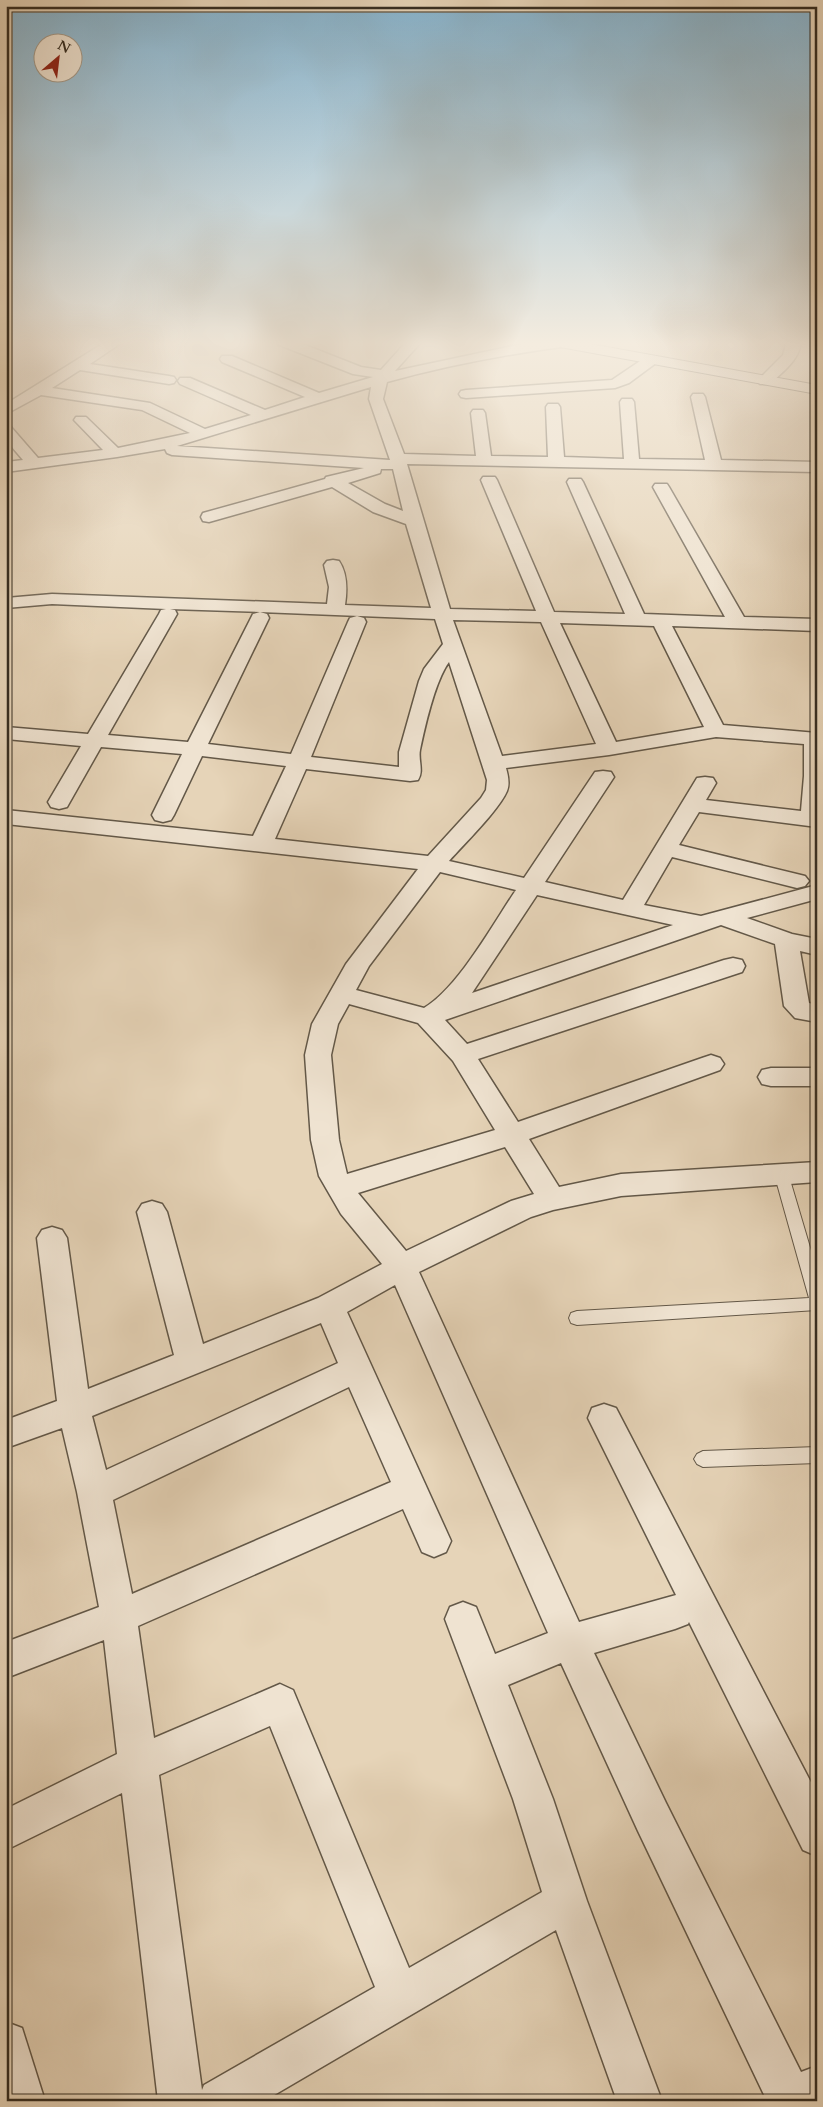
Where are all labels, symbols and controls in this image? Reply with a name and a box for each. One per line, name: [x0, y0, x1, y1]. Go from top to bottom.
north arrow: [32, 32, 82, 82]
text: N: [54, 36, 74, 58]

